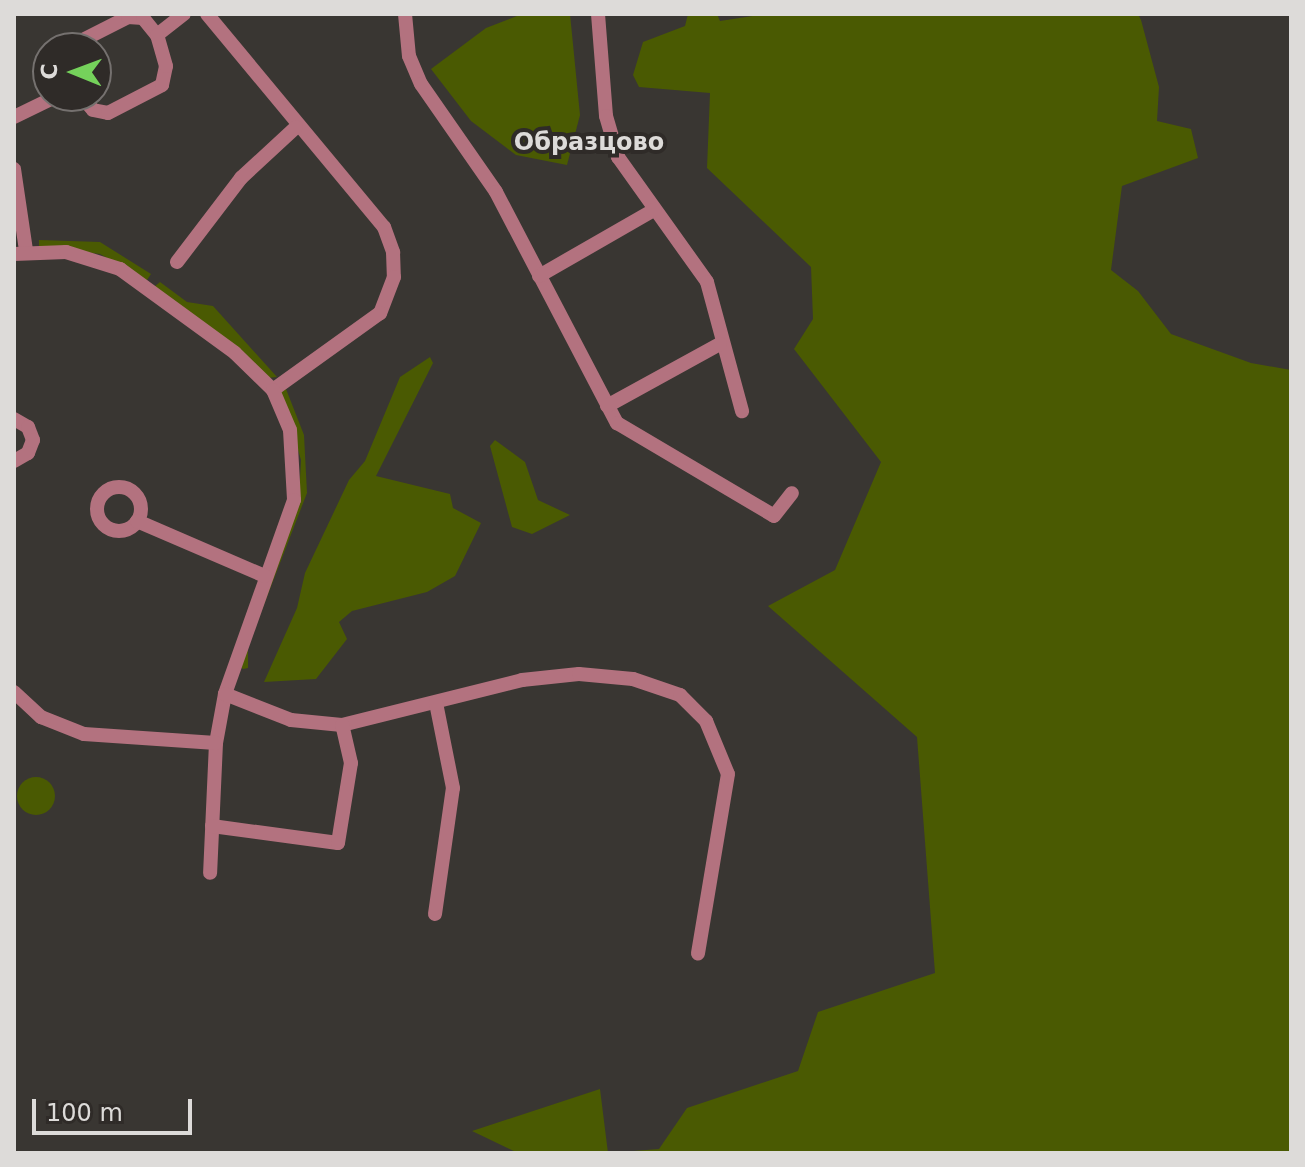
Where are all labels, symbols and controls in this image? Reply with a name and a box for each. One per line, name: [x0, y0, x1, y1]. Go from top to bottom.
north arrow: [32, 32, 112, 112]
text: С: [37, 63, 62, 80]
district label: Образцово: [514, 129, 664, 157]
scale bar: [36, 1083, 196, 1133]
text: 100 m: [46, 1099, 123, 1127]

